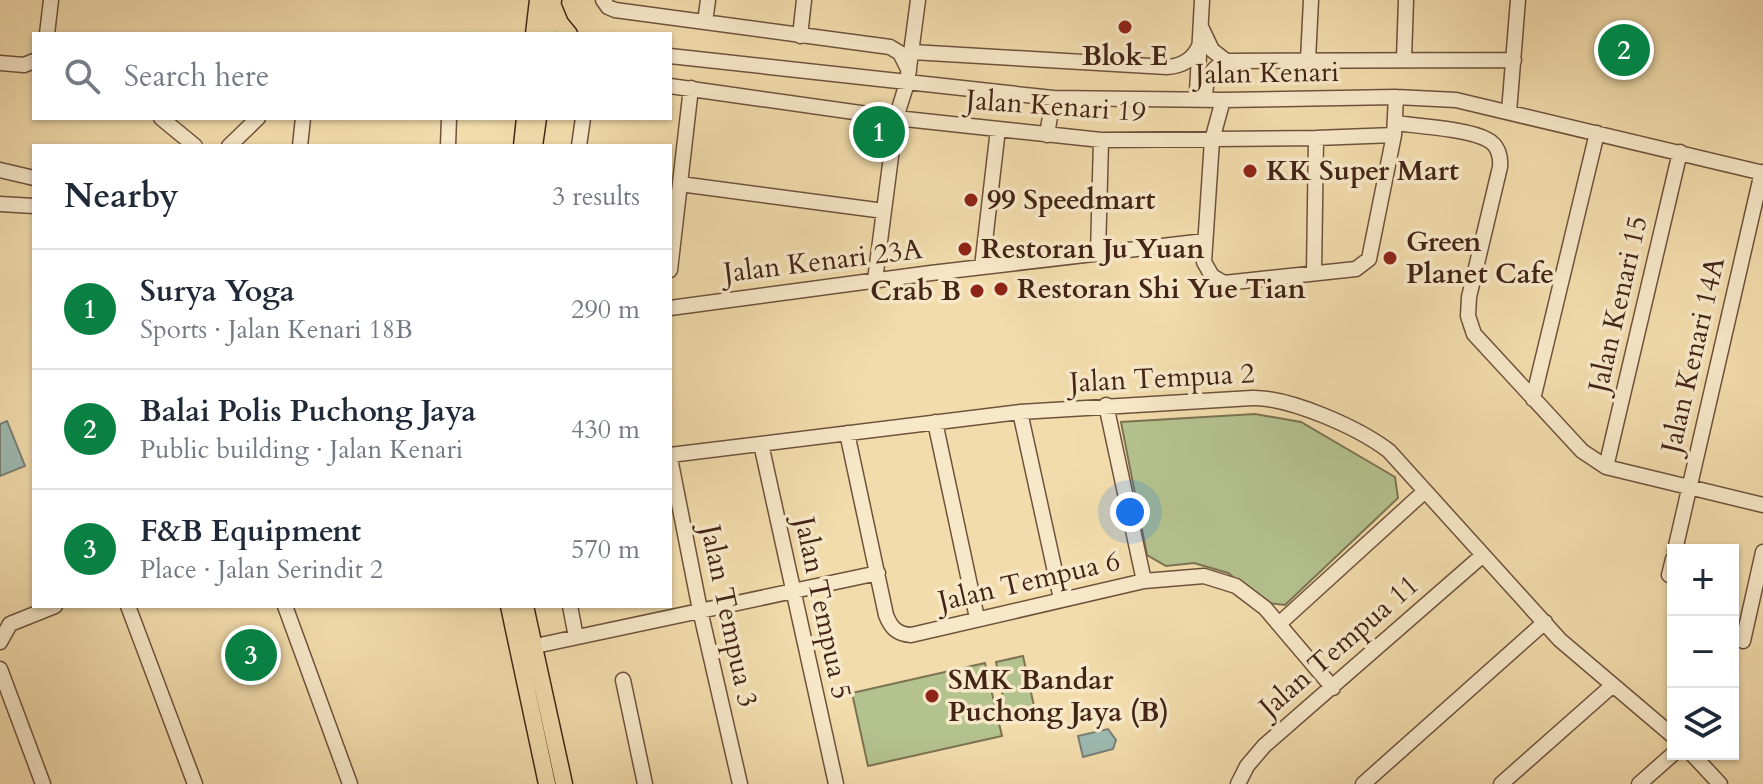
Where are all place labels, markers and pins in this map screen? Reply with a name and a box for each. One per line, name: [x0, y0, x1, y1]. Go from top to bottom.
marker: Blok E: [1116, 18, 1134, 36]
pin: 2: [1598, 20, 1650, 80]
place label: Blok E: [1082, 37, 1168, 75]
pin: 1: [853, 102, 905, 162]
place label: KK Super Mart: [1266, 152, 1459, 190]
marker: KK Super Mart: [1241, 162, 1259, 180]
place label: 99 Speedmart: [987, 181, 1156, 219]
marker: 99 Speedmart: [962, 191, 980, 209]
place label: Green Planet Cafe: [1406, 223, 1554, 293]
place label: Restoran Ju Yuan: [981, 230, 1204, 268]
marker: Restoran Ju Yuan: [956, 240, 974, 258]
marker: Green Planet Cafe: [1381, 249, 1399, 267]
place label: Restoran Shi Yue Tian: [1017, 270, 1306, 308]
place label: Crab B: [870, 272, 961, 310]
marker: Restoran Shi Yue Tian: [992, 280, 1010, 298]
marker: Crab B: [968, 282, 986, 300]
pin: 3: [225, 625, 277, 685]
place label: SMK Bandar Puchong Jaya (B): [948, 661, 1169, 731]
marker: SMK Bandar Puchong Jaya (B): [923, 687, 941, 705]

